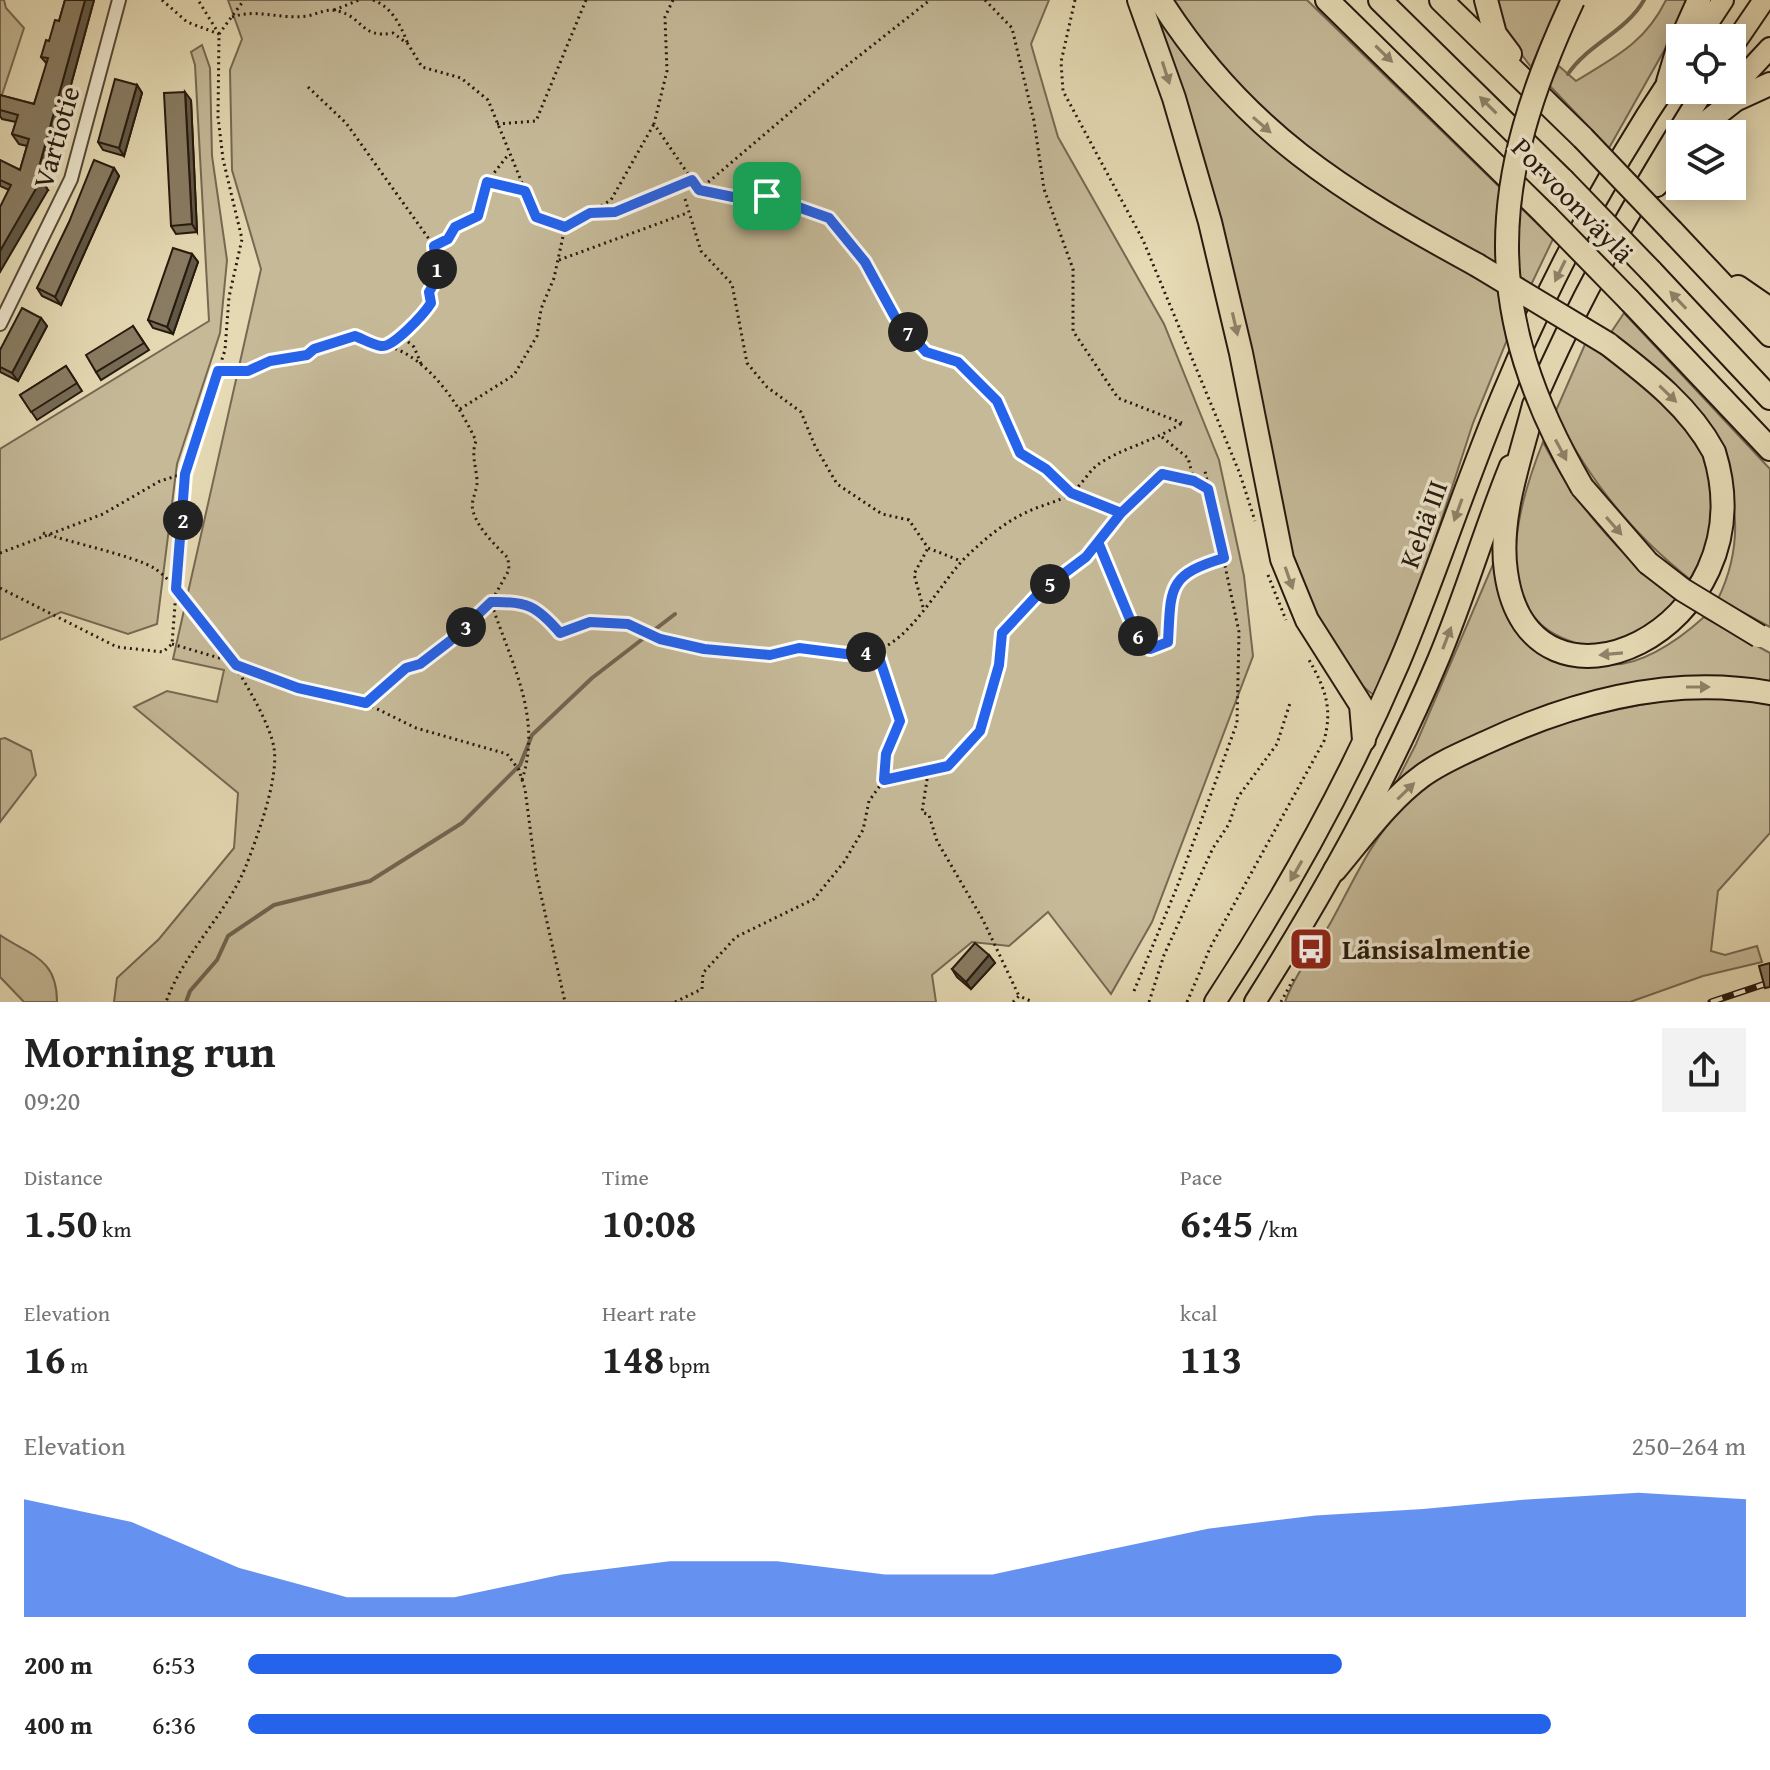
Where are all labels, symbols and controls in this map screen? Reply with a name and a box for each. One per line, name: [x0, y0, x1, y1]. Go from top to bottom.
map controls: [1666, 24, 1746, 200]
button: locate: [1666, 24, 1746, 104]
one-way arrow: [1374, 44, 1393, 62]
one-way arrow: [1160, 62, 1172, 86]
street label: Vartiotie: [21, 81, 90, 193]
one-way arrow: [1479, 97, 1498, 115]
one-way arrow: [1252, 115, 1271, 133]
button: layers: [1666, 120, 1746, 200]
street label: Porvoonväylä: [1503, 128, 1644, 272]
pin: [733, 162, 801, 230]
icon: arrive: [745, 174, 789, 218]
pin: 1: [417, 249, 457, 289]
text: 1: [431, 253, 443, 285]
one-way arrow: [1553, 259, 1567, 282]
one-way arrow: [1670, 291, 1688, 310]
one-way arrow: [1229, 311, 1241, 336]
pin: 7: [888, 312, 928, 352]
text: 7: [902, 316, 914, 348]
one-way arrow: [1658, 384, 1677, 403]
one-way arrow: [1554, 438, 1567, 461]
street label: Kehä III: [1388, 474, 1457, 573]
one-way arrow: [1451, 498, 1464, 522]
pin: 2: [163, 500, 203, 540]
text: 2: [177, 504, 189, 536]
one-way arrow: [1605, 516, 1622, 536]
pin: 5: [1030, 564, 1070, 604]
one-way arrow: [1283, 566, 1295, 590]
text: 5: [1044, 568, 1056, 600]
pin: 3: [446, 607, 486, 647]
text: 3: [460, 611, 472, 643]
pin: 6: [1118, 616, 1158, 656]
text: 6: [1132, 620, 1144, 652]
one-way arrow: [1440, 626, 1453, 650]
pin: 4: [846, 632, 886, 672]
text: 4: [860, 636, 872, 668]
one-way arrow: [1599, 648, 1624, 661]
one-way arrow: [1686, 681, 1712, 693]
one-way arrow: [1396, 783, 1415, 801]
one-way arrow: [1289, 860, 1303, 882]
bus stop icon: Länsisalmentie: [1287, 925, 1335, 973]
place label: Länsisalmentie: [1342, 928, 1531, 969]
text: Morning run: [24, 1019, 275, 1083]
button: share: [1662, 1028, 1746, 1112]
text: 09:20: [24, 1081, 80, 1120]
text: Distance: [24, 1161, 103, 1193]
text: Time: [602, 1161, 649, 1193]
text: Pace: [1180, 1161, 1222, 1193]
text: 1.50: [24, 1193, 97, 1252]
text: 10:08: [602, 1193, 696, 1252]
text: 6:45: [1180, 1193, 1253, 1252]
text: km: [97, 1213, 131, 1245]
text: /km: [1253, 1213, 1298, 1245]
text: Elevation: [24, 1297, 110, 1329]
text: Heart rate: [602, 1297, 696, 1329]
text: kcal: [1180, 1297, 1218, 1329]
text: 16: [24, 1329, 65, 1388]
text: 148: [602, 1329, 664, 1388]
text: 113: [1180, 1329, 1242, 1388]
text: m: [65, 1349, 88, 1381]
text: bpm: [664, 1349, 710, 1381]
text: Elevation: [24, 1426, 126, 1465]
text: 250–264 m: [1632, 1426, 1746, 1465]
text: 200 m: [24, 1645, 92, 1684]
text: 6:53: [152, 1645, 196, 1684]
text: 400 m: [24, 1705, 92, 1744]
text: 6:36: [152, 1705, 196, 1744]

